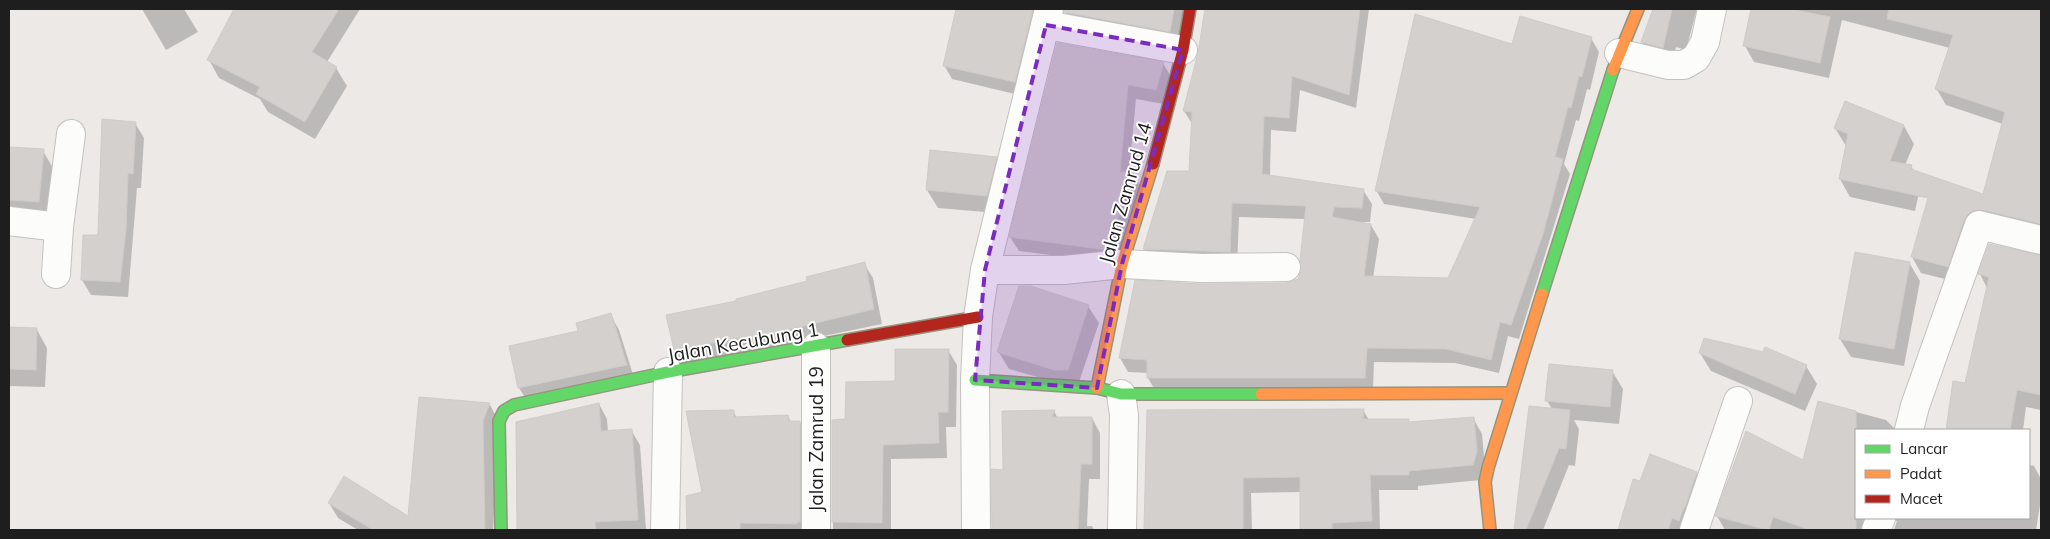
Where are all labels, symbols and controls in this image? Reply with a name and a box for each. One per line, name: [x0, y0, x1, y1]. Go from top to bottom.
street label: Jalan Zamrud 14: [1093, 120, 1157, 266]
street label: Jalan Kecubung 1: [665, 317, 821, 367]
street label: Jalan Zamrud 19: [804, 366, 828, 512]
legend: [1855, 429, 2030, 519]
text: Lancar: [1900, 439, 1948, 458]
text: Padat: [1900, 464, 1942, 483]
text: Macet: [1900, 489, 1943, 508]

